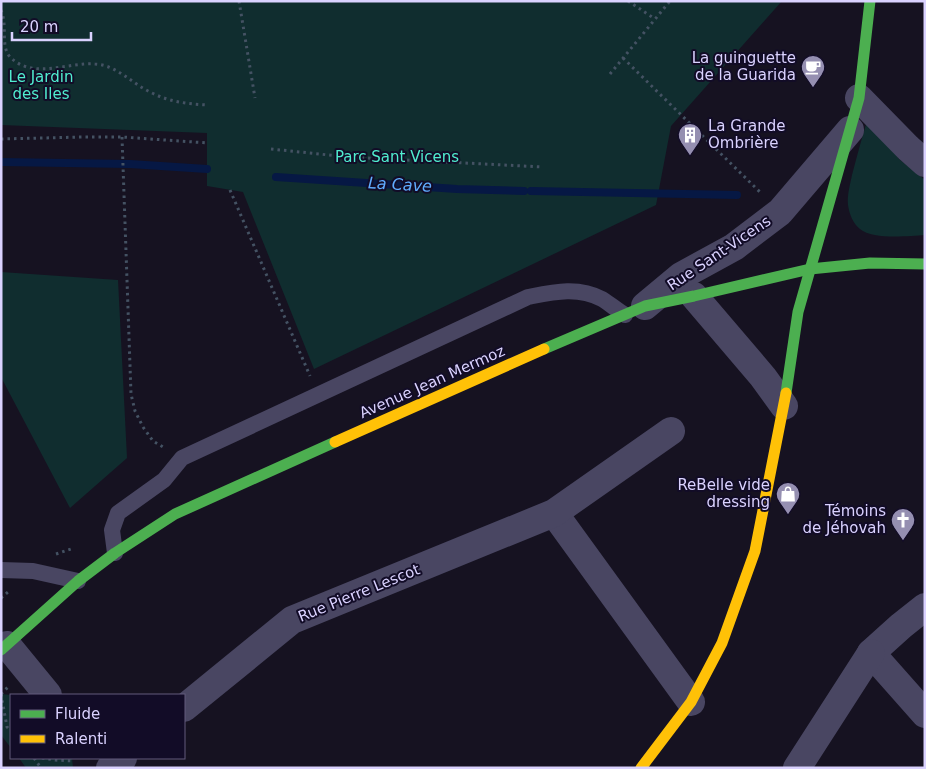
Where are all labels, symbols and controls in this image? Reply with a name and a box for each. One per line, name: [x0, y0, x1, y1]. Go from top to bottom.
scale bar: [12, 10, 91, 42]
text: 20 m: [20, 18, 58, 36]
place label: La guinguette de la Guarida: [692, 49, 796, 84]
cafe icon: La guinguette de la Guarida: [800, 54, 826, 88]
park label: Le Jardin des Iles: [9, 68, 73, 103]
place label: La Grande Ombrière: [708, 117, 786, 152]
building icon: La Grande Ombrière: [677, 122, 703, 156]
park label: Parc Sant Vicens: [335, 148, 459, 166]
water label: La Cave: [367, 173, 433, 196]
street label: Rue Sant-Vicens: [664, 212, 774, 294]
street label: Avenue Jean Mermoz: [356, 342, 508, 422]
place label: ReBelle vide dressing: [677, 476, 770, 511]
shop icon: ReBelle vide dressing: [775, 481, 801, 515]
place label: Témoins de Jéhovah: [803, 502, 886, 537]
church icon: Témoins de Jéhovah: [890, 507, 916, 541]
street label: Rue Pierre Lescot: [296, 560, 423, 626]
legend: [10, 694, 185, 759]
text: Fluide: [55, 705, 100, 723]
text: Ralenti: [55, 730, 107, 748]

